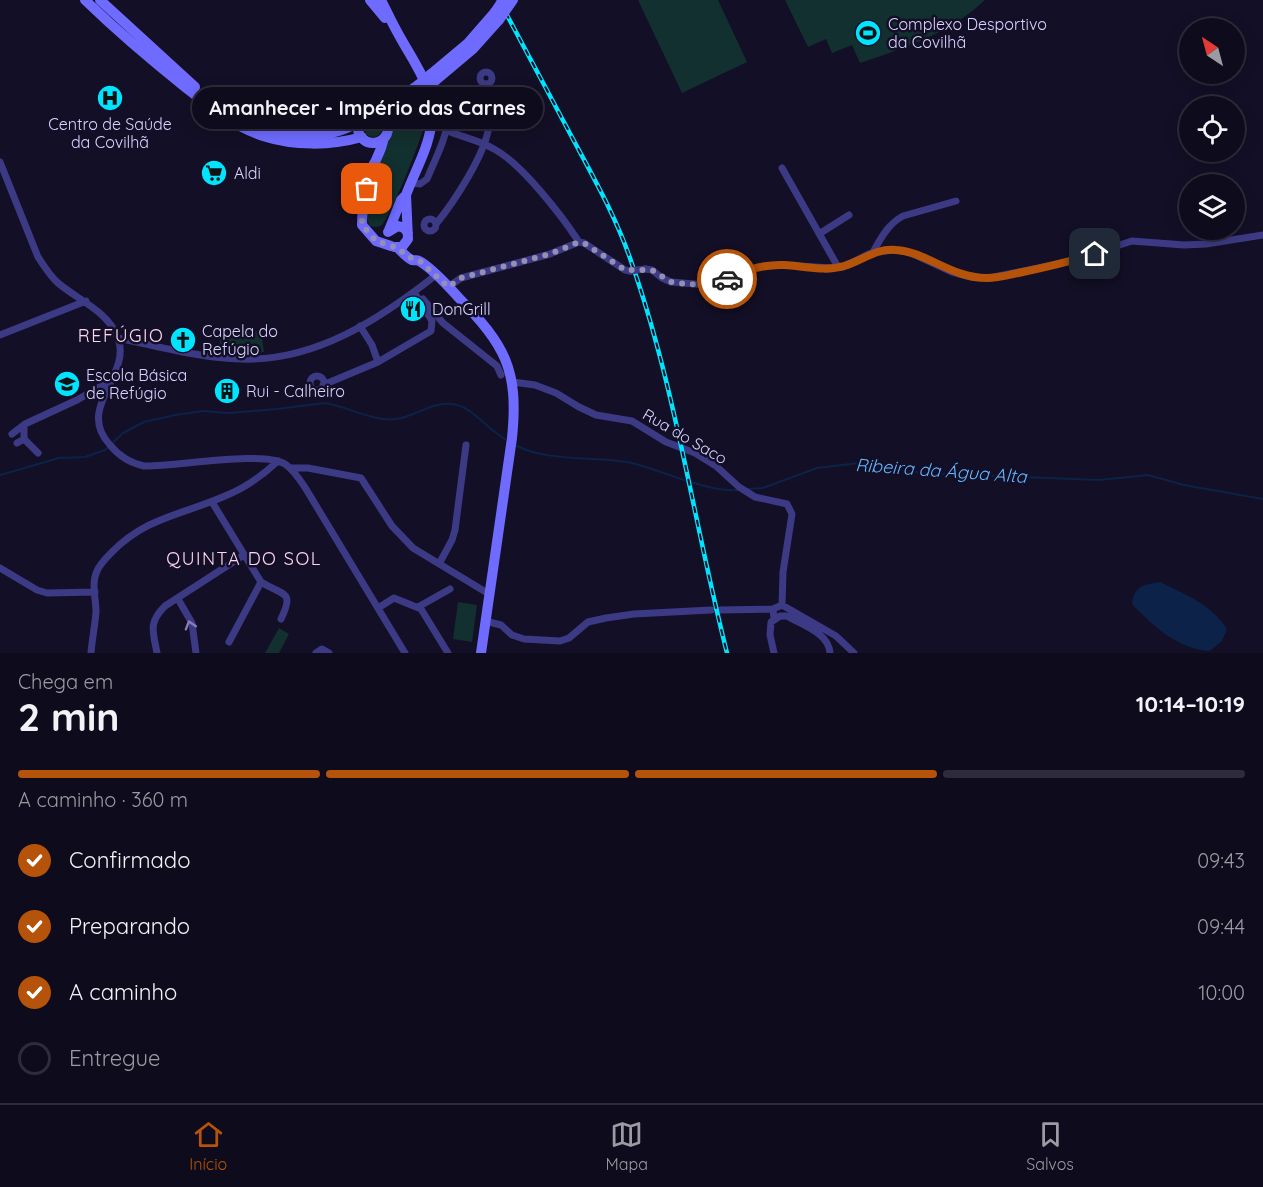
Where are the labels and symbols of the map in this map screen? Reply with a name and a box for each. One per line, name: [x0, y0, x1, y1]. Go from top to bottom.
place label: Complexo Desportivo da Covilhã: [888, 14, 1047, 52]
sports icon: Complexo Desportivo da Covilhã: [853, 18, 883, 48]
north arrow: [1179, 18, 1245, 84]
hospital icon: Centro de Saúde da Covilhã: [95, 83, 125, 113]
callout: Amanhecer - Império das Carnes: [192, 87, 542, 129]
place label: Centro de Saúde da Covilhã: [48, 114, 172, 152]
supermarket icon: Aldi: [199, 158, 229, 188]
place label: Aldi: [234, 163, 261, 183]
pin: [341, 163, 392, 214]
pin: [1069, 228, 1120, 279]
courier: [697, 249, 757, 309]
restaurant icon: DonGrill: [398, 294, 428, 324]
place label: DonGrill: [432, 299, 491, 319]
place label: Capela do Refúgio: [202, 321, 278, 359]
district label: REFÚGIO: [78, 324, 164, 347]
church icon: Capela do Refúgio: [168, 325, 198, 355]
place label: Escola Básica de Refúgio: [86, 365, 187, 403]
school or university icon: Escola Básica de Refúgio: [52, 369, 82, 399]
building icon: Rui - Calheiro: [212, 376, 242, 406]
place label: Rui - Calheiro: [246, 381, 345, 401]
street label: Rua do Saco: [639, 404, 731, 468]
water label: Ribeira da Água Alta: [855, 453, 1029, 488]
district label: QUINTA DO SOL: [166, 547, 322, 570]
one-way arrow: [185, 620, 197, 631]

